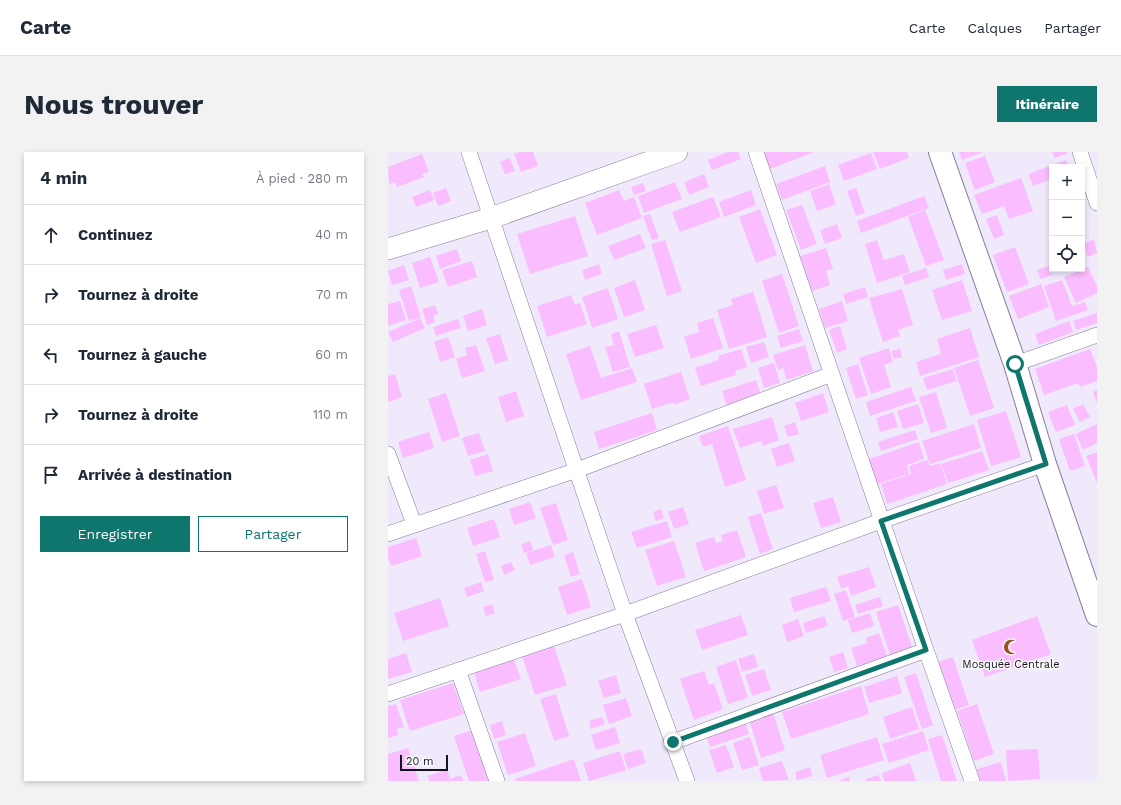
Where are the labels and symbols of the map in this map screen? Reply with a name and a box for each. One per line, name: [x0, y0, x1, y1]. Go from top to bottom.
route start: [1006, 355, 1024, 373]
mosque icon: Mosquée Centrale: [1002, 638, 1020, 656]
place label: Mosquée Centrale: [962, 658, 1060, 671]
route end: [664, 733, 682, 751]
scale bar: [400, 753, 448, 772]

